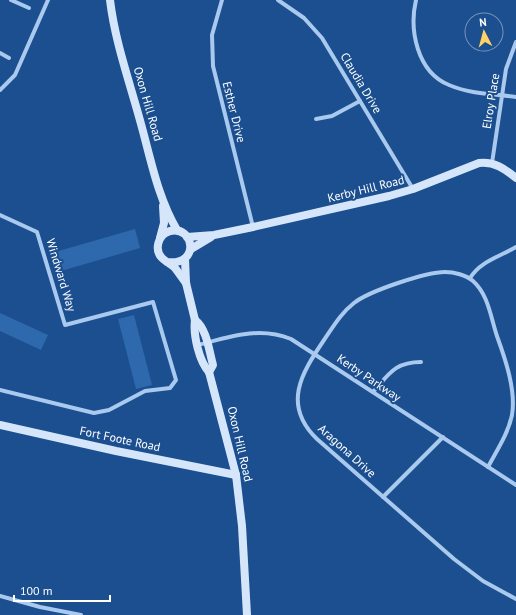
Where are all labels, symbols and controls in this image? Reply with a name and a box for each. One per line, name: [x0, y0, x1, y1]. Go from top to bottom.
north arrow: [464, 12, 504, 52]
text: N: [479, 15, 487, 29]
street label: Claudia Drive: [337, 50, 385, 116]
street label: Oxon Hill Road: [131, 65, 166, 143]
street label: Elroy Place: [479, 72, 502, 130]
street label: Esther Drive: [220, 80, 249, 144]
street label: Kerby Hill Road: [326, 172, 406, 205]
street label: Windward Way: [43, 237, 80, 314]
street label: Kerby Parkway: [334, 351, 405, 405]
street label: Oxon Hill Road: [225, 405, 256, 483]
street label: Aragona Drive: [315, 421, 379, 480]
street label: Fort Foote Road: [78, 423, 162, 454]
scale bar: [14, 577, 110, 603]
text: 100 m: [20, 583, 53, 598]

